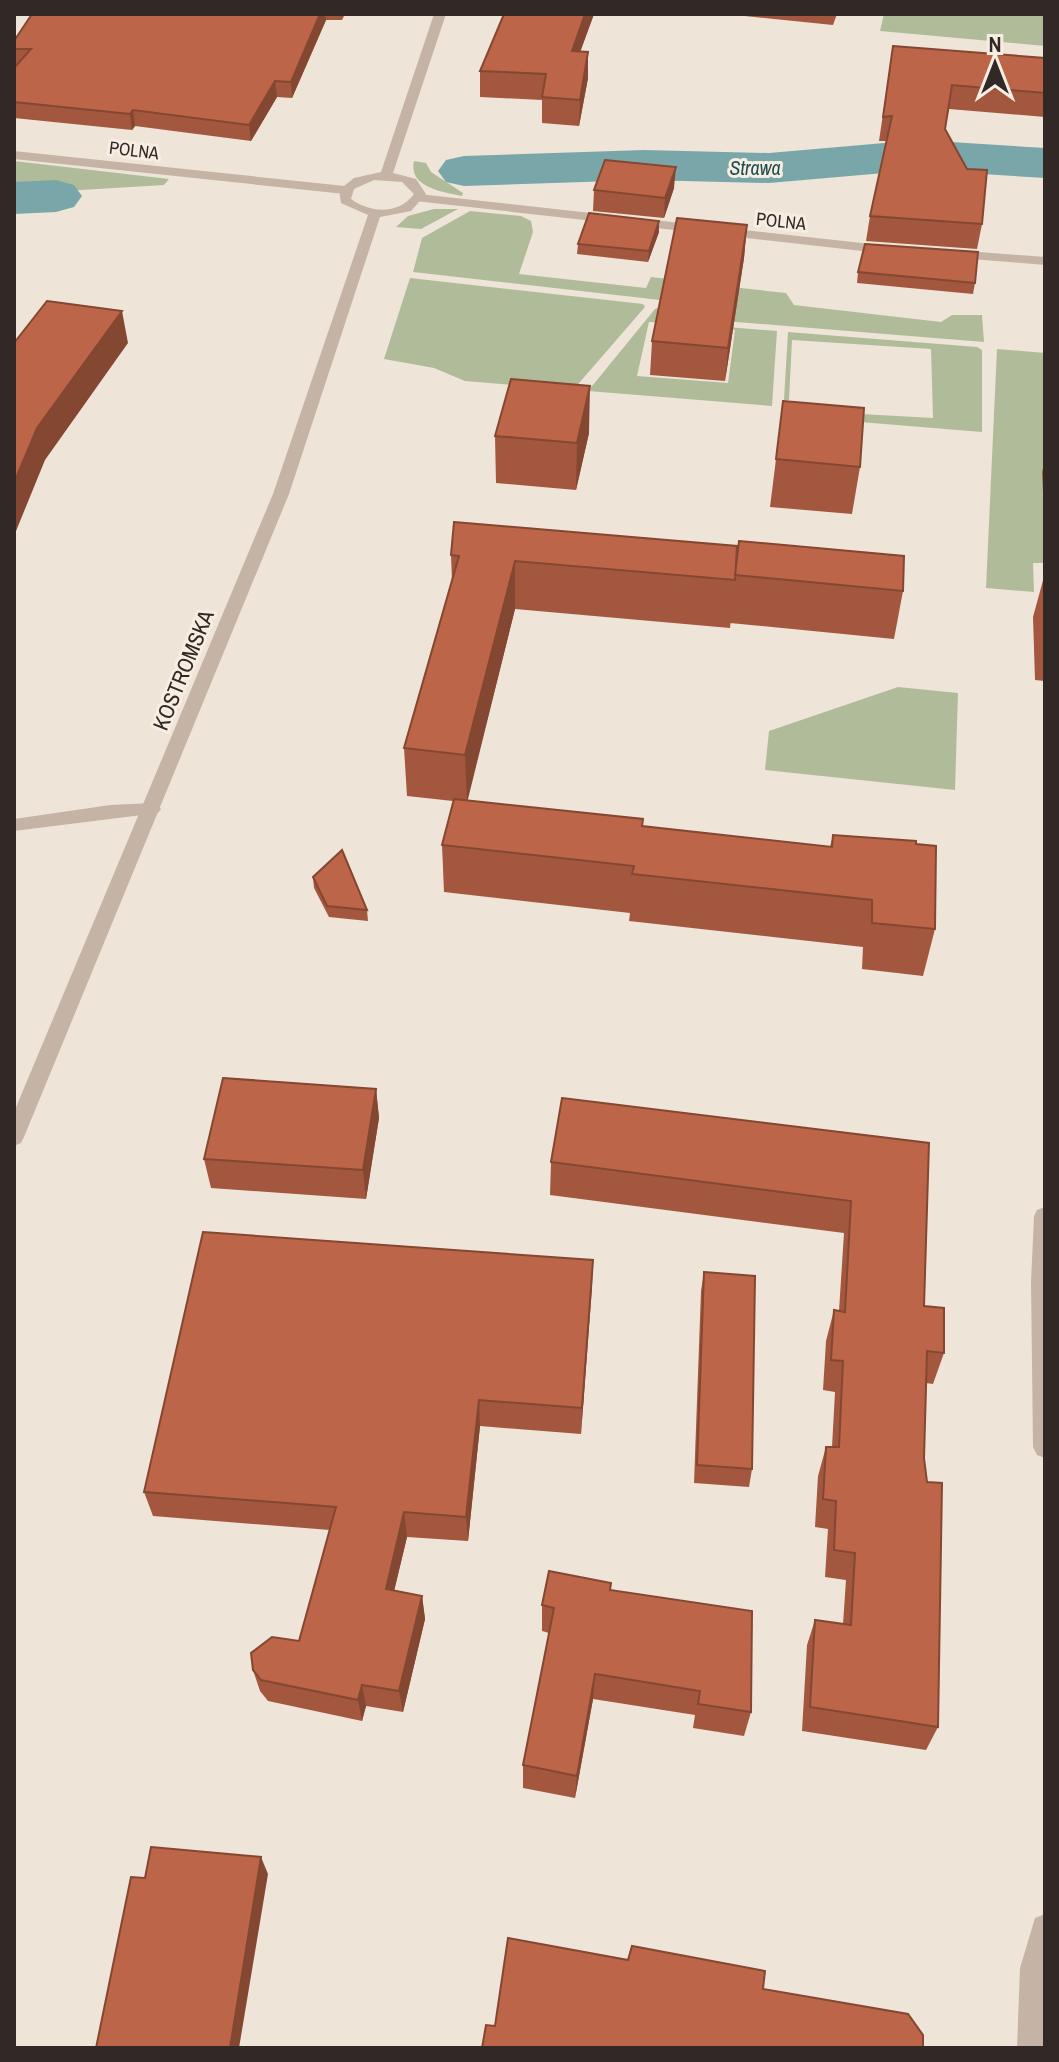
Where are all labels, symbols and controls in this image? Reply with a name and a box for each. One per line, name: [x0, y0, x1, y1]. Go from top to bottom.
north arrow: [955, 24, 1035, 104]
text: N: [988, 29, 1002, 59]
street label: POLNA: [108, 135, 161, 165]
water label: Strawa: [729, 154, 781, 181]
street label: POLNA: [755, 206, 807, 236]
street label: KOSTROMSKA: [145, 604, 221, 735]

